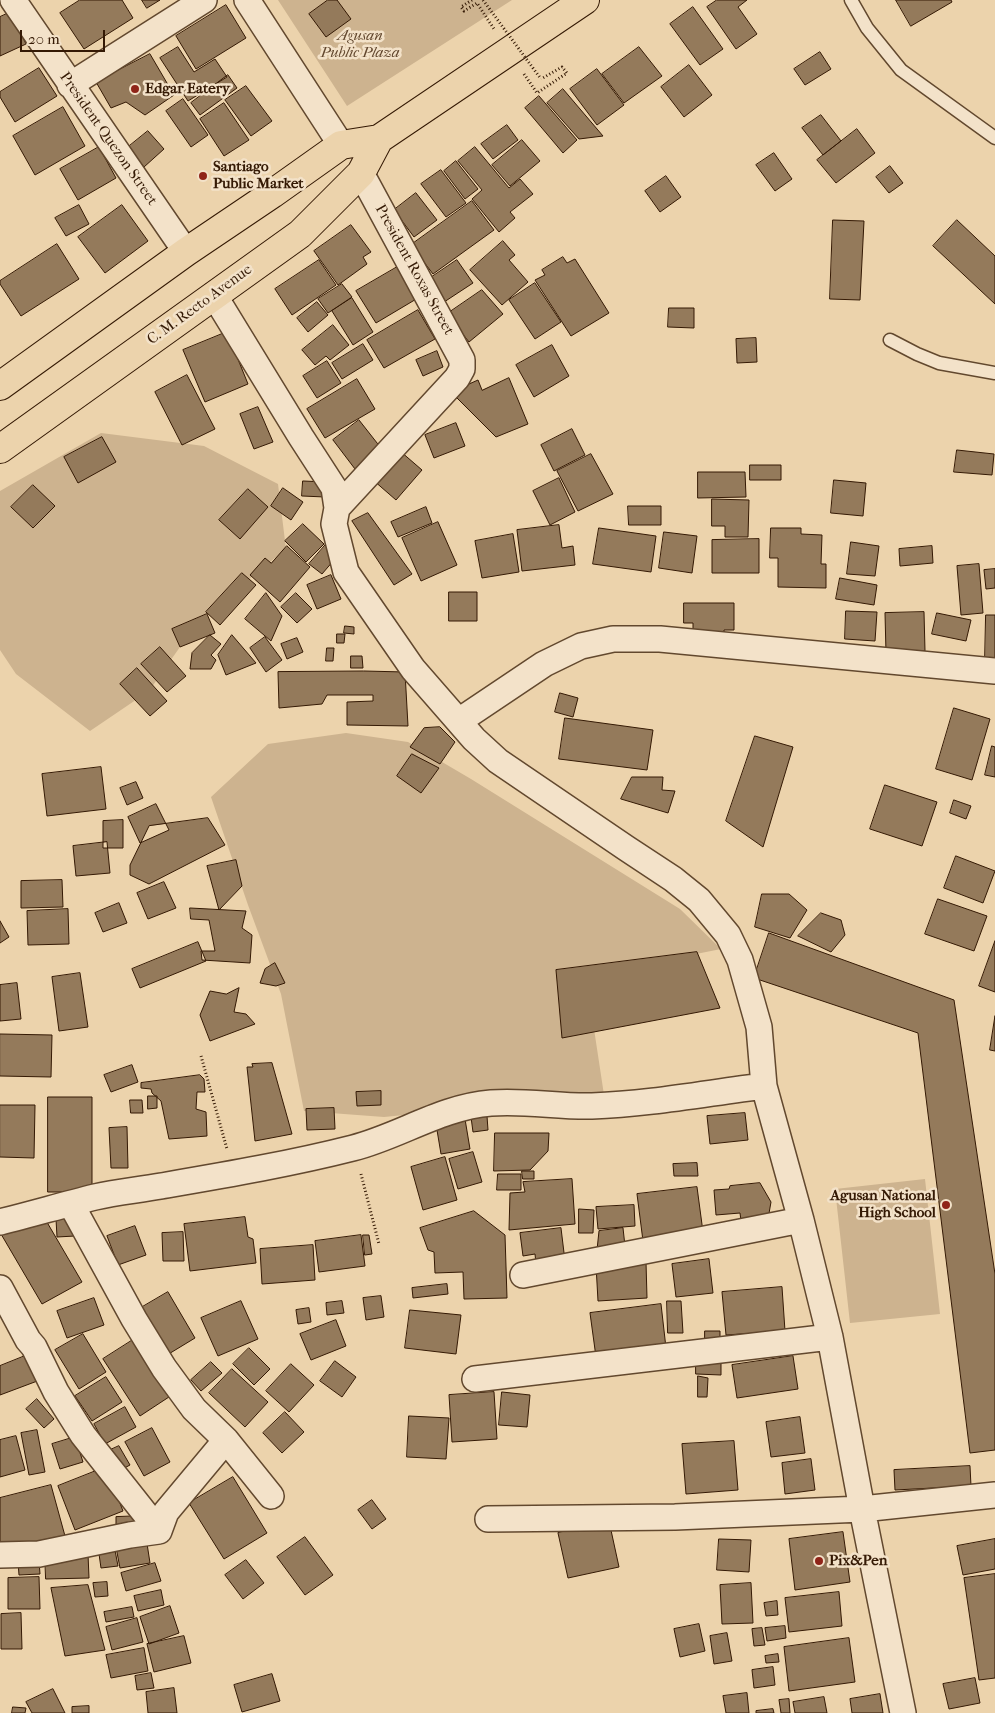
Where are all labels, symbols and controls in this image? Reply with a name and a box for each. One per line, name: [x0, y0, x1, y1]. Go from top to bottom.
scale bar: [22, 20, 108, 52]
park label: Agusan Public Plaza: [321, 27, 399, 62]
text: 20 m: [28, 30, 60, 48]
street label: President Quezon Street: [55, 69, 161, 209]
place label: Edgar Eatery: [145, 80, 230, 98]
marker: Edgar Eatery: [129, 83, 141, 95]
place label: Santiago Public Market: [213, 158, 304, 193]
marker: Santiago Public Market: [197, 170, 209, 182]
street label: President Roxas Street: [371, 202, 457, 338]
street label: C. M. Recto Avenue: [144, 261, 256, 349]
place label: Agusan National High School: [830, 1187, 936, 1222]
marker: Agusan National High School: [940, 1199, 952, 1211]
place label: Pix&Pen: [829, 1552, 887, 1570]
marker: Pix&Pen: [813, 1555, 825, 1567]

